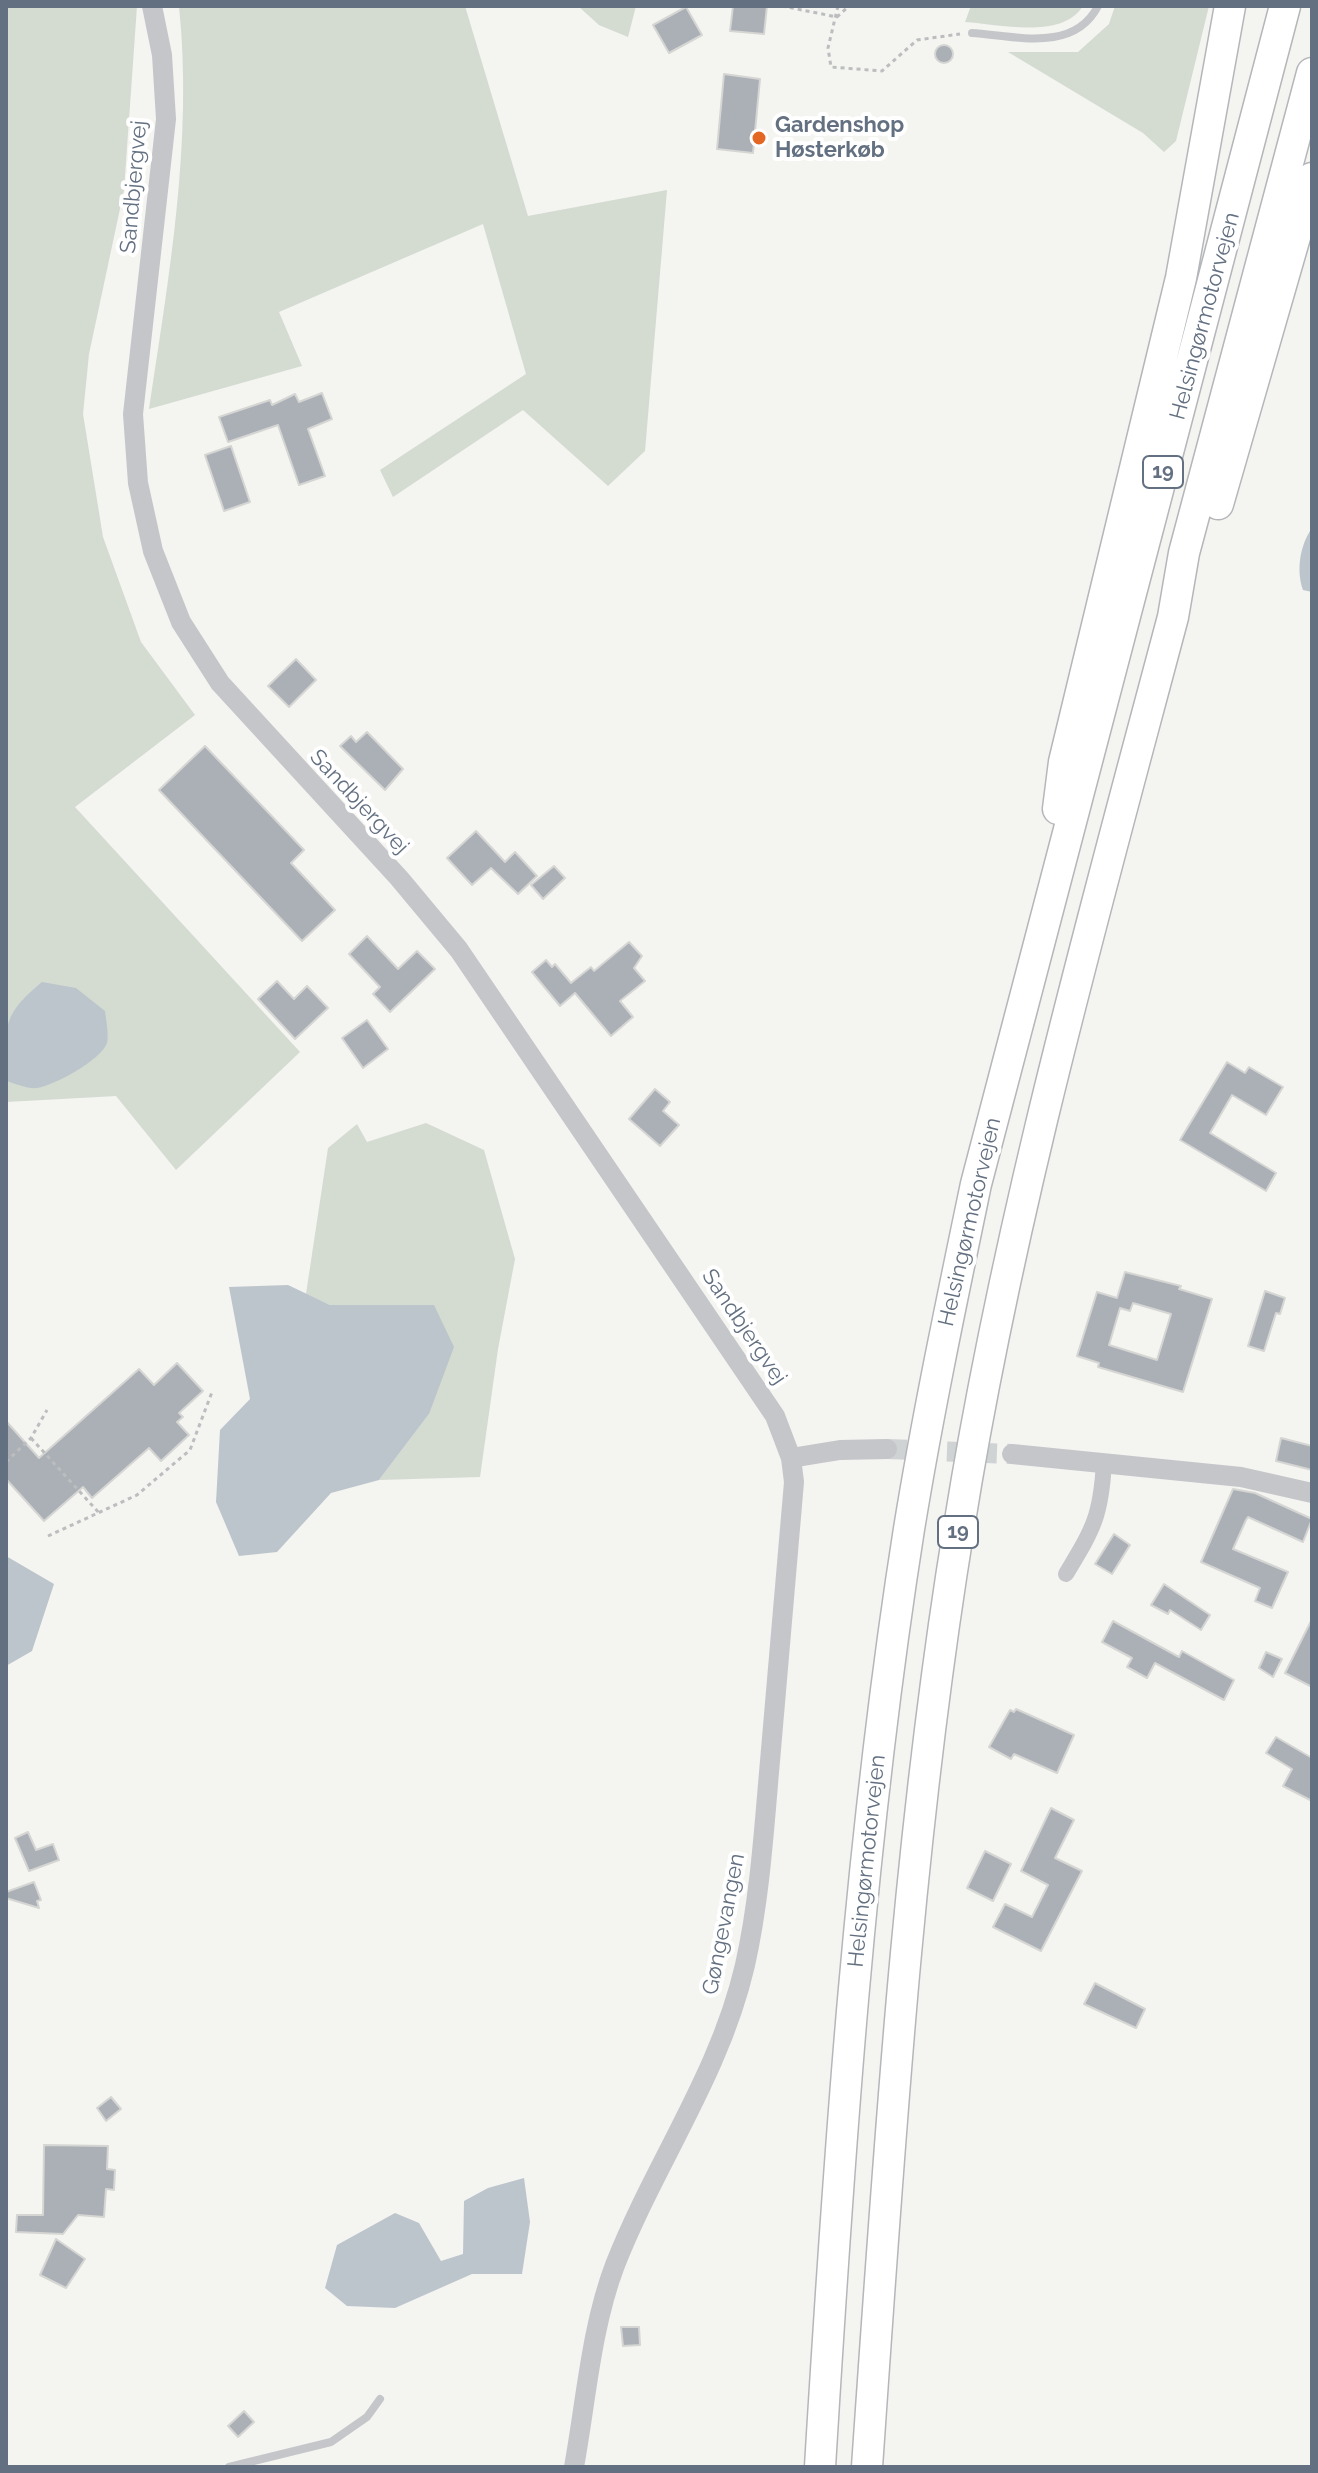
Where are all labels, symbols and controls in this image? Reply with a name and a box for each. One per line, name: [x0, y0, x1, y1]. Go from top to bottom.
place label: Gardenshop Høsterkøb: [775, 112, 904, 164]
street label: Sandbjergvej: [115, 119, 153, 255]
marker: Gardenshop Høsterkøb: [750, 129, 768, 147]
street label: Helsingørmotorvejen: [1165, 209, 1245, 423]
road number: 19: [1143, 456, 1183, 488]
street label: Sandbjergvej: [304, 744, 414, 860]
street label: Helsingørmotorvejen: [933, 1115, 1007, 1329]
street label: Sandbjergvej: [696, 1264, 792, 1390]
road number: 19: [938, 1516, 978, 1548]
street label: Helsingørmotorvejen: [843, 1753, 891, 1969]
street label: Gøngevangen: [697, 1851, 751, 1997]

